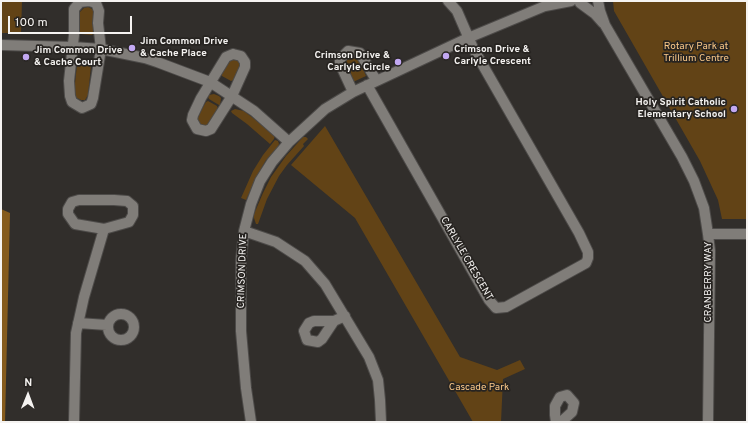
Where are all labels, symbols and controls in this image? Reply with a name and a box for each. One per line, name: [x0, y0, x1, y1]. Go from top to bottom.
scale bar: [10, 8, 134, 34]
text: 100 m: [15, 15, 48, 31]
place label: Jim Common Drive & Cache Place: [140, 36, 228, 60]
park label: Rotary Park at Trillium Centre: [663, 41, 729, 64]
marker: Jim Common Drive & Cache Place: [127, 43, 137, 53]
place label: Crimson Drive & Carlyle Crescent: [454, 44, 531, 68]
place label: Jim Common Drive & Cache Court: [34, 45, 122, 68]
place label: Crimson Drive & Carlyle Circle: [314, 50, 390, 74]
marker: Crimson Drive & Carlyle Crescent: [441, 51, 451, 61]
marker: Jim Common Drive & Cache Court: [21, 52, 31, 62]
marker: Crimson Drive & Carlyle Circle: [393, 57, 403, 67]
place label: Holy Spirit Catholic Elementary School: [636, 97, 726, 120]
marker: Holy Spirit Catholic Elementary School: [729, 104, 739, 114]
street label: CARLYLE CRESCENT: [437, 215, 495, 303]
street label: CRIMSON DRIVE: [236, 233, 250, 309]
street label: CRANBERRY WAY: [703, 241, 715, 323]
north arrow: [8, 375, 48, 415]
text: N: [24, 376, 32, 390]
park label: Cascade Park: [449, 382, 509, 394]

